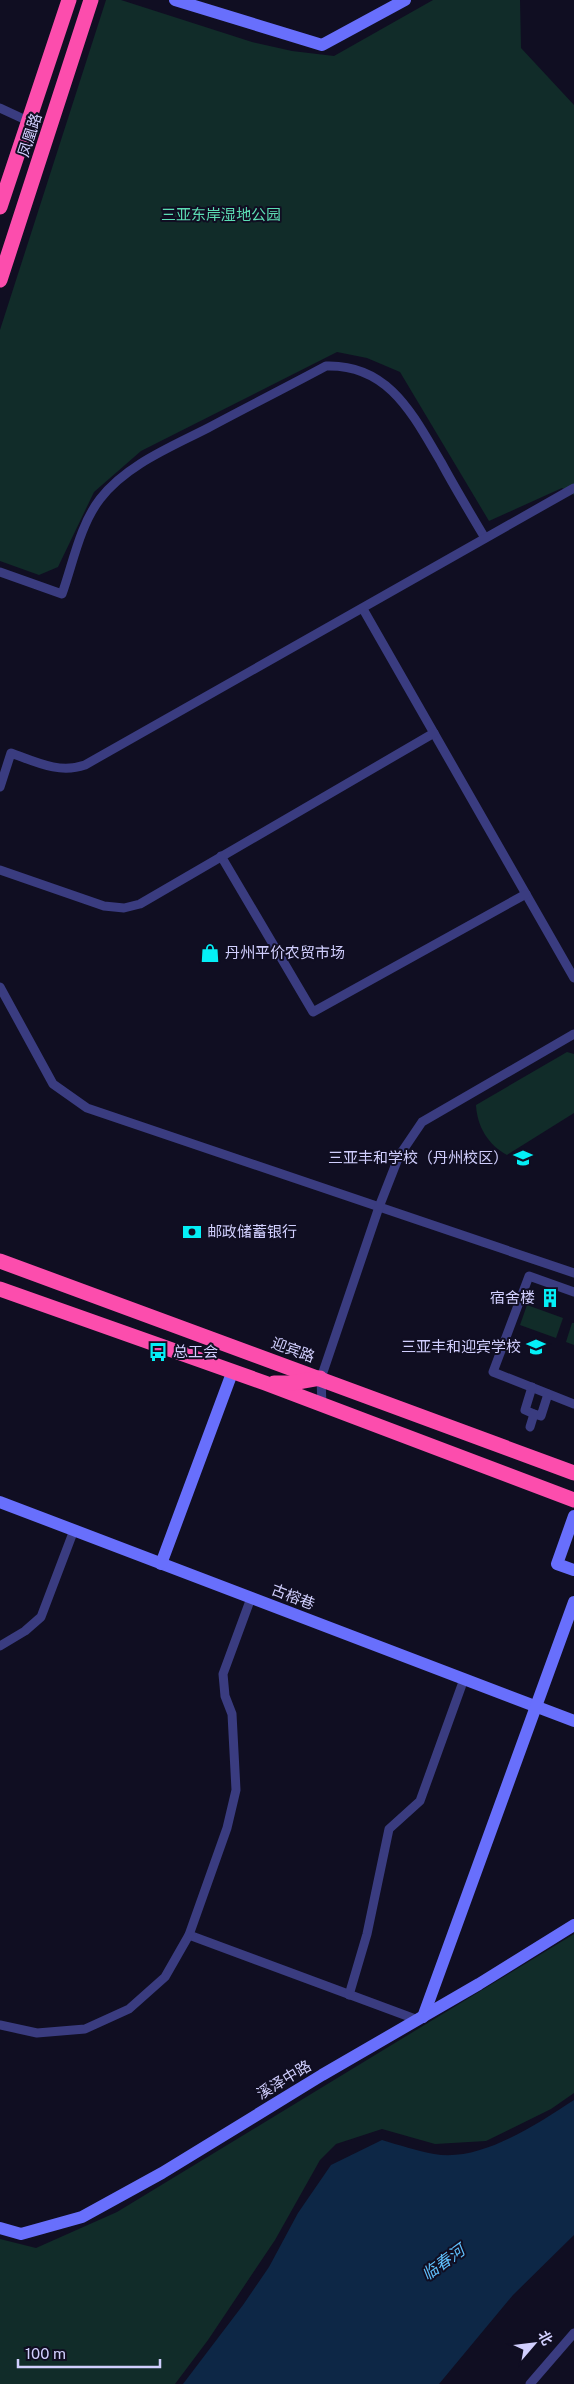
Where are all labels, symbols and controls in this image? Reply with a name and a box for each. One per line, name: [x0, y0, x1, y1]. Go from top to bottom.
street label: 凤凰路: [14, 111, 45, 159]
park label: 三亚东岸湿地公园: [161, 206, 281, 223]
shop icon: 丹州平价农贸市场: [199, 942, 221, 964]
place label: 丹州平价农贸市场: [225, 944, 345, 961]
school or university icon: 三亚丰和学校（丹州校区）: [512, 1147, 534, 1169]
place label: 三亚丰和学校（丹州校区）: [328, 1149, 508, 1166]
bank icon: 邮政储蓄银行: [181, 1221, 203, 1243]
place label: 邮政储蓄银行: [207, 1223, 297, 1240]
building icon: 宿舍楼: [539, 1287, 561, 1309]
place label: 宿舍楼: [490, 1289, 535, 1306]
street label: 迎宾路: [269, 1334, 317, 1365]
school or university icon: 三亚丰和迎宾学校: [525, 1336, 547, 1358]
place label: 三亚丰和迎宾学校: [401, 1338, 521, 1355]
bus stop icon: 总工会: [147, 1341, 169, 1363]
place label: 总工会: [173, 1343, 218, 1360]
street label: 古榕巷: [269, 1581, 317, 1613]
street label: 溪泽中路: [254, 2057, 314, 2102]
water label: 临春河: [418, 2239, 471, 2284]
north arrow: [509, 2319, 559, 2369]
text: 北: [535, 2328, 556, 2348]
scale bar: [18, 2336, 160, 2368]
text: 100 m: [25, 2345, 66, 2362]

